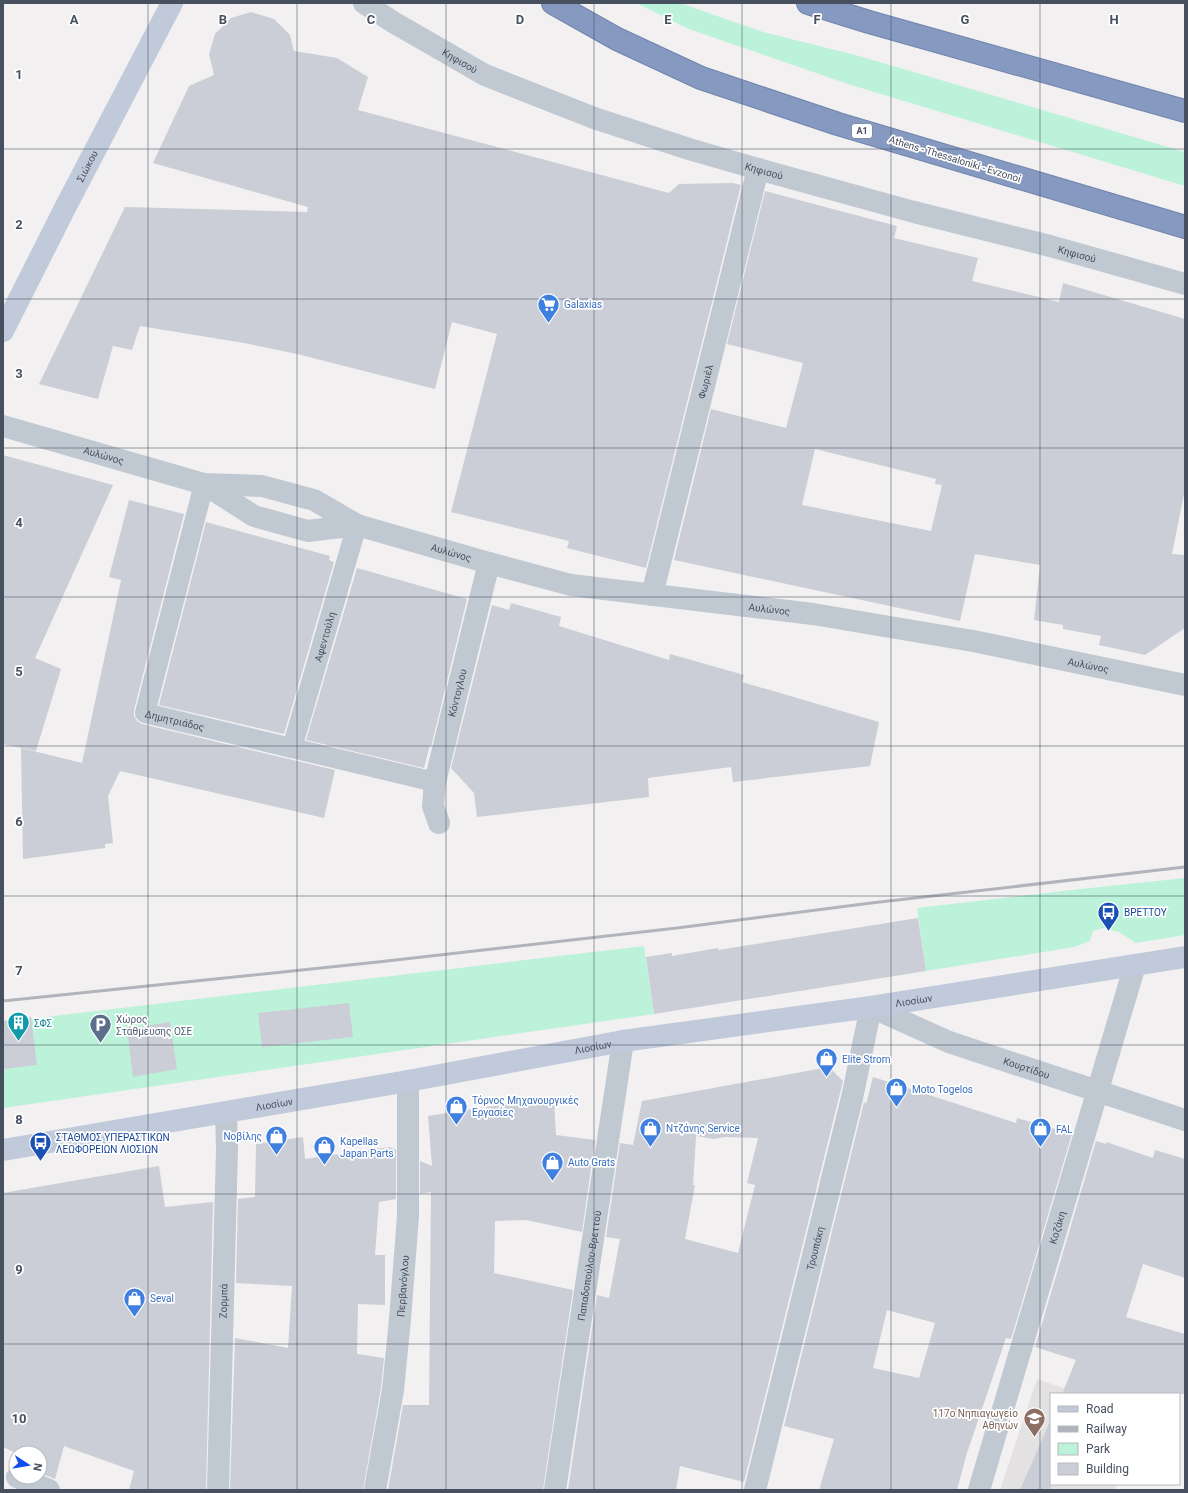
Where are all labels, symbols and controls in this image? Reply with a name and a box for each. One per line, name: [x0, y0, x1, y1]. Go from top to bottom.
text: A: [70, 12, 79, 27]
text: B: [219, 12, 227, 27]
text: C: [367, 12, 376, 27]
text: D: [516, 12, 524, 27]
text: E: [664, 12, 672, 27]
text: F: [813, 12, 821, 27]
text: G: [961, 12, 970, 27]
text: H: [1109, 12, 1119, 27]
street label: Κηφισού: [440, 46, 480, 75]
text: 1: [15, 67, 23, 82]
road number: Α1: [852, 124, 872, 138]
street label: Athens - Thessaloniki - Evzonoi: [888, 134, 1022, 184]
street label: Σιώκου: [74, 148, 100, 184]
street label: Κηφισού: [744, 160, 784, 181]
text: 2: [15, 217, 23, 232]
street label: Κηφισού: [1057, 243, 1097, 264]
supermarket icon: Galaxias: [535, 291, 561, 324]
place label: Galaxias: [564, 299, 602, 310]
street label: Φωριέλ: [696, 363, 715, 400]
text: 3: [15, 366, 23, 381]
street label: Αυλώνος: [82, 444, 125, 467]
text: 4: [15, 515, 23, 530]
street label: Αυλώνος: [430, 541, 473, 564]
street label: Αυλώνος: [748, 601, 791, 618]
street label: Αφεντούλη: [312, 610, 337, 663]
street label: Αυλώνος: [1067, 655, 1110, 676]
text: 5: [15, 664, 23, 679]
street label: Κόντογλου: [446, 668, 468, 718]
street label: Δημητριάδος: [144, 708, 205, 733]
text: 6: [15, 814, 23, 829]
bus stop icon: ΒΡΕΤΤΟΥ: [1095, 899, 1121, 932]
place label: ΒΡΕΤΤΟΥ: [1124, 907, 1167, 918]
text: 7: [15, 963, 23, 978]
street label: Λιοσίων: [894, 992, 933, 1009]
building icon: ΣΦΣ: [6, 1010, 32, 1043]
parking icon: Χώρος Στάθμευσης ΟΣΕ: [88, 1012, 114, 1045]
place label: Χώρος Στάθμευσης ΟΣΕ: [116, 1014, 192, 1038]
place label: ΣΦΣ: [34, 1018, 53, 1029]
street label: Λιοσίων: [574, 1038, 613, 1055]
shop icon: Elite Strom: [814, 1046, 840, 1079]
place label: Elite Strom: [842, 1054, 891, 1065]
street label: Κουρτίδου: [1002, 1055, 1051, 1080]
shop icon: Moto Togelos: [883, 1076, 909, 1109]
place label: Moto Togelos: [912, 1084, 973, 1095]
shop icon: Τόρνος Μηχανουργικές Εργασίες: [444, 1093, 470, 1126]
street label: Λιοσίων: [255, 1095, 294, 1112]
place label: Τόρνος Μηχανουργικές Εργασίες: [472, 1095, 579, 1119]
text: 8: [15, 1112, 23, 1127]
shop icon: Ντζάνης Service: [637, 1115, 663, 1148]
shop icon: FAL: [1027, 1116, 1053, 1149]
shop icon: Νοβίλης: [264, 1123, 290, 1156]
place label: Ντζάνης Service: [666, 1123, 740, 1135]
place label: FAL: [1056, 1124, 1073, 1135]
bus stop icon: ΣΤΑΘΜΟΣ ΥΠΕΡΑΣΤΙΚΩΝ ΛΕΩΦΟΡΕΙΩΝ ΛΙΟΣΙΩΝ: [28, 1130, 54, 1163]
place label: Νοβίλης: [223, 1131, 262, 1143]
place label: ΣΤΑΘΜΟΣ ΥΠΕΡΑΣΤΙΚΩΝ ΛΕΩΦΟΡΕΙΩΝ ΛΙΟΣΙΩΝ: [56, 1132, 170, 1155]
shop icon: Kapellas Japan Parts: [311, 1134, 337, 1167]
place label: Kapellas Japan Parts: [340, 1136, 394, 1159]
shop icon: Auto Grats: [539, 1149, 565, 1182]
place label: Auto Grats: [568, 1157, 615, 1168]
street label: Παπαδοπούλου-Βρεττού: [575, 1210, 603, 1321]
street label: Κοζάκη: [1047, 1210, 1067, 1245]
street label: Τρουπάκη: [804, 1225, 826, 1271]
street label: Περβανόγλου: [395, 1255, 410, 1317]
text: 9: [15, 1262, 23, 1277]
street label: Ζορμπά: [217, 1283, 229, 1318]
shop icon: Seval: [122, 1285, 148, 1318]
place label: Seval: [150, 1293, 174, 1304]
legend: [1050, 1393, 1180, 1485]
text: Road: [1086, 1402, 1114, 1416]
school or university icon: 117ο Νηπιαγωγείο Αθηνών: [1021, 1406, 1047, 1439]
place label: 117ο Νηπιαγωγείο Αθηνών: [933, 1408, 1018, 1431]
text: 10: [12, 1411, 26, 1426]
text: Railway: [1086, 1422, 1127, 1436]
text: Park: [1086, 1442, 1111, 1456]
north arrow: [8, 1445, 48, 1485]
text: N: [30, 1462, 44, 1472]
text: Building: [1086, 1462, 1129, 1476]

